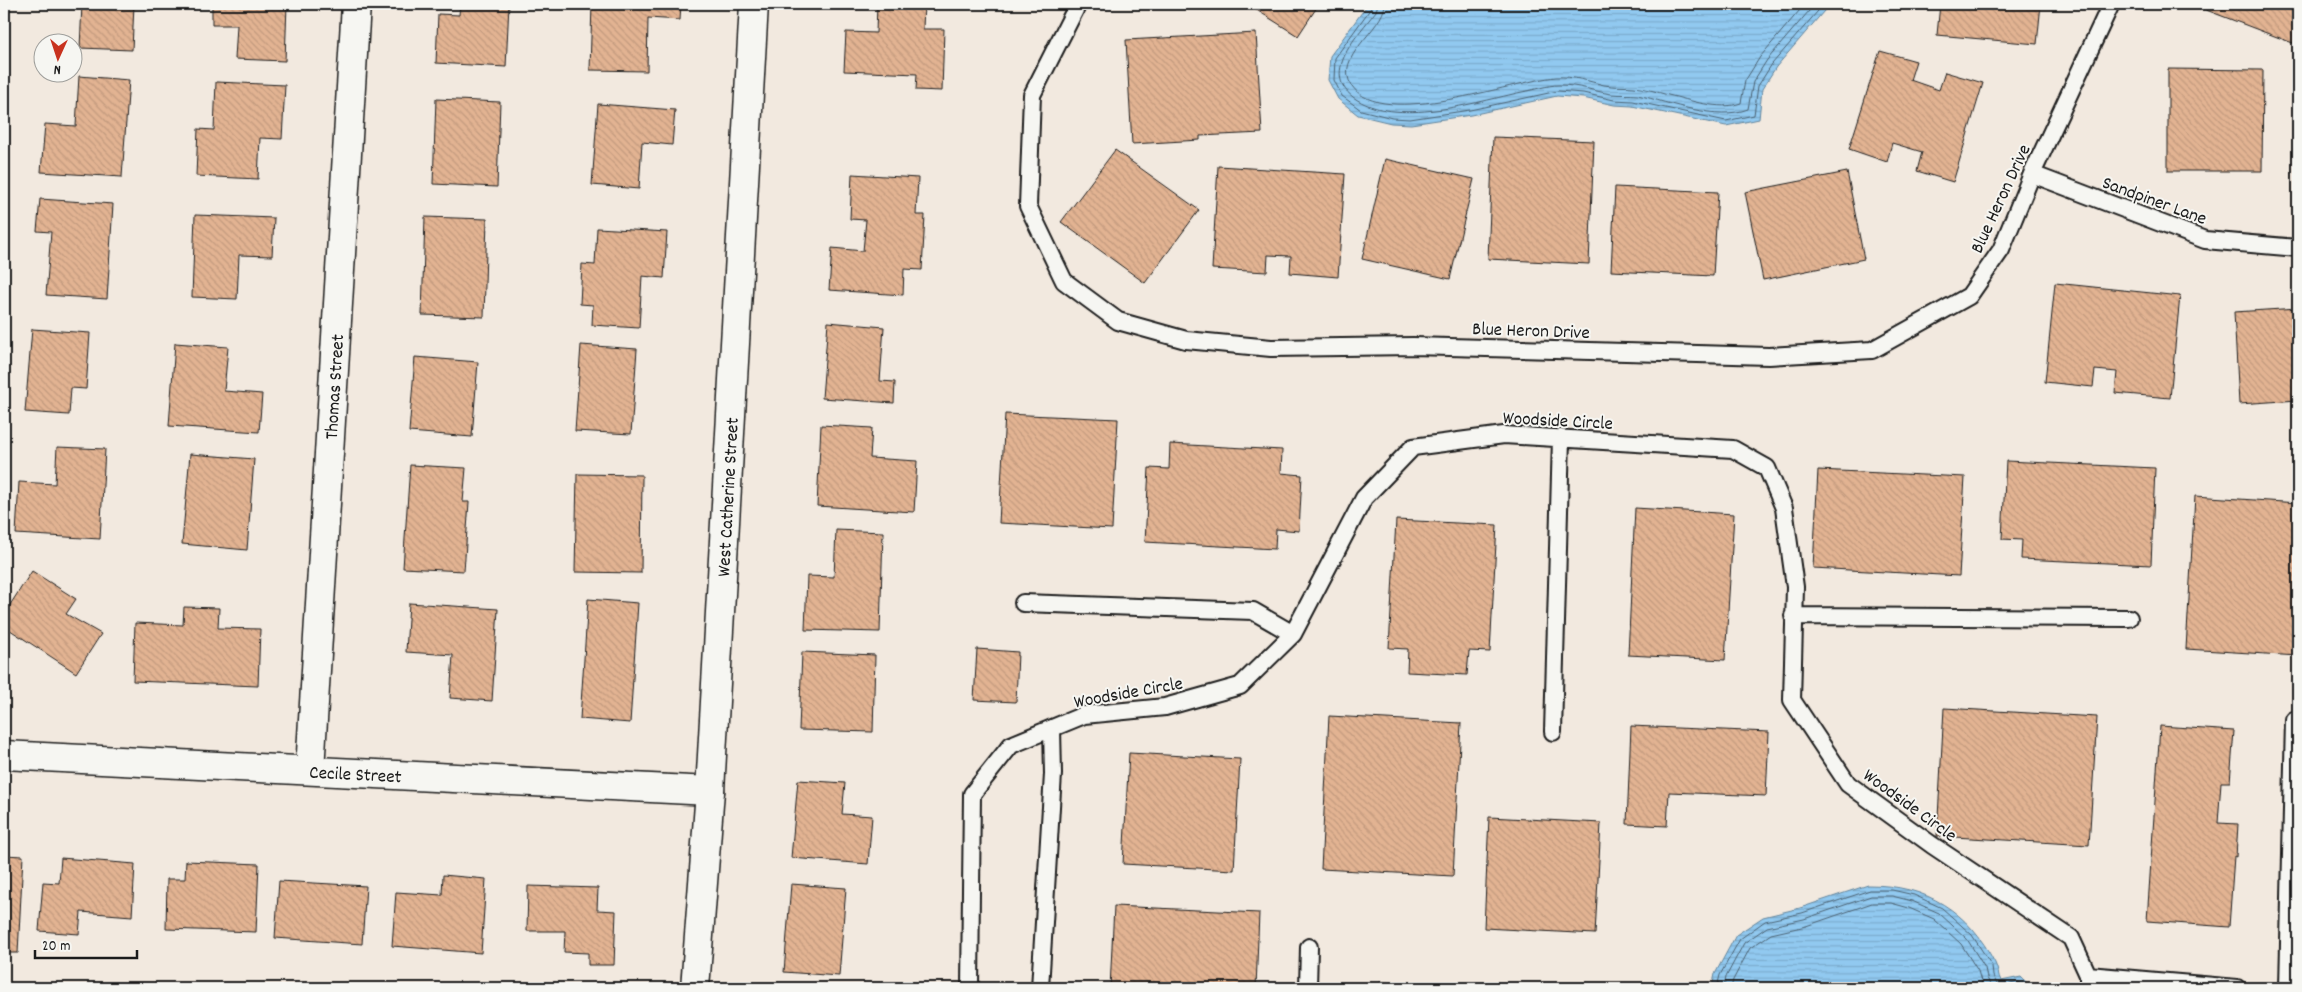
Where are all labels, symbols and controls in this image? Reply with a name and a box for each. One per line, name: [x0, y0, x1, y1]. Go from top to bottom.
north arrow: [32, 32, 82, 82]
text: N: [53, 59, 61, 79]
street label: Blue Heron Drive: [1965, 140, 2039, 259]
street label: Sandpiner Lane: [2098, 171, 2210, 234]
street label: Blue Heron Drive: [1472, 317, 1590, 348]
street label: Thomas Street: [320, 334, 353, 440]
street label: Woodside Circle: [1502, 406, 1614, 439]
street label: West Catherine Street: [712, 417, 748, 578]
street label: Woodside Circle: [1072, 672, 1185, 717]
street label: Cecile Street: [309, 761, 402, 792]
street label: Woodside Circle: [1856, 764, 1961, 850]
scale bar: [35, 927, 138, 959]
text: 20 m: [42, 936, 70, 958]

